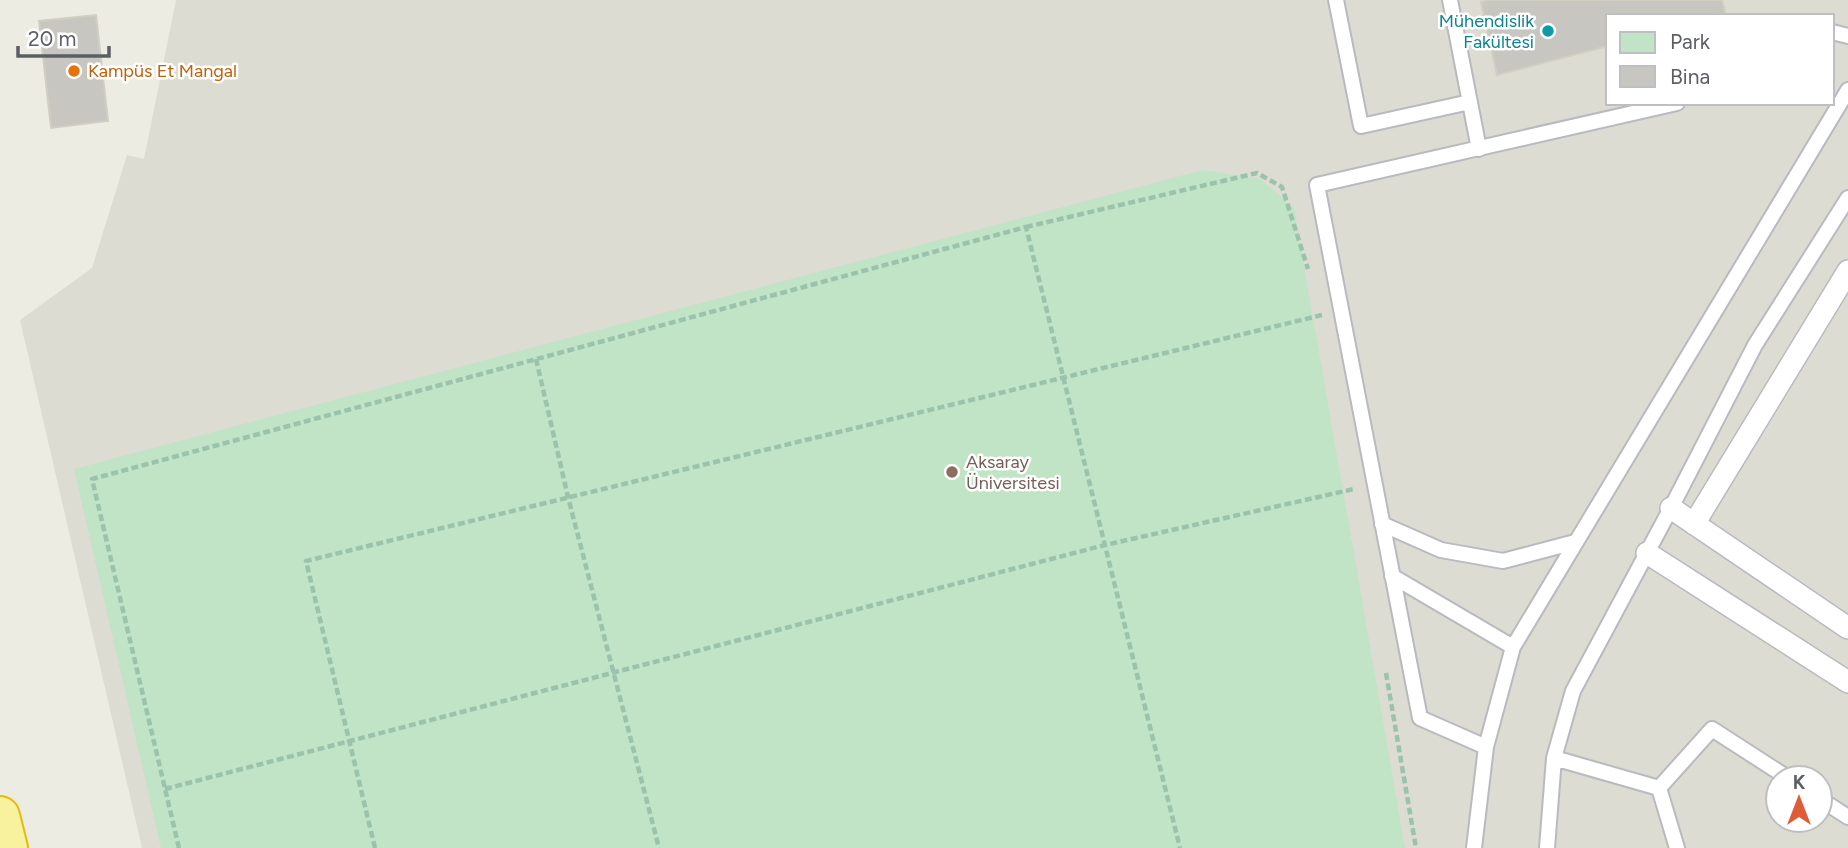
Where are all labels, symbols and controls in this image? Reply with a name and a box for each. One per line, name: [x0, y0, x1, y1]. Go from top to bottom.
place label: Mühendislik Fakültesi: [1439, 10, 1534, 53]
scale bar: [18, 14, 108, 58]
legend: [1606, 14, 1834, 105]
marker: Mühendislik Fakültesi: [1540, 23, 1556, 39]
text: 20 m: [28, 26, 76, 51]
text: Park: [1670, 29, 1711, 54]
place label: Kampüs Et Mangal: [88, 60, 237, 82]
marker: Kampüs Et Mangal: [66, 63, 82, 79]
text: Bina: [1670, 64, 1710, 89]
place label: Aksaray Üniversitesi: [966, 451, 1060, 494]
marker: Aksaray Üniversitesi: [944, 464, 960, 480]
north arrow: [1764, 764, 1834, 834]
text: K: [1793, 771, 1806, 794]

